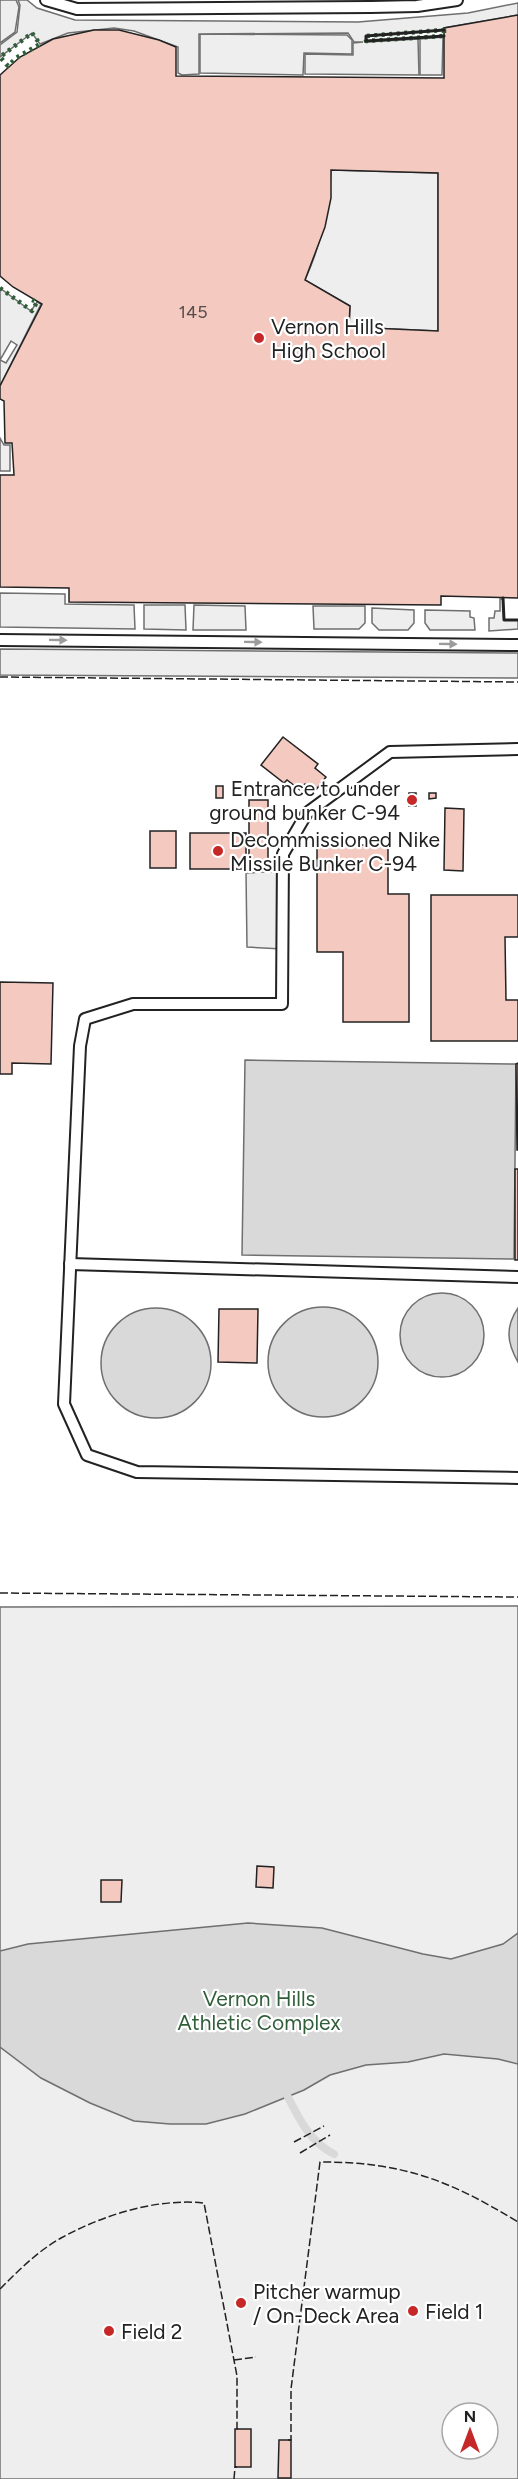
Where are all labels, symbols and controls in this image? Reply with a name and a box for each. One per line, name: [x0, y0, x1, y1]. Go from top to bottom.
house number: 145: [179, 301, 207, 323]
place label: Vernon Hills High School: [271, 314, 386, 363]
marker: Vernon Hills High School: [252, 331, 266, 345]
one-way arrow: [49, 636, 68, 645]
one-way arrow: [244, 637, 263, 647]
one-way arrow: [439, 639, 458, 649]
place label: Entrance to under ground bunker C-94: [209, 776, 400, 825]
marker: Entrance to under ground bunker C-94: [405, 793, 419, 807]
place label: Decommissioned Nike Missile Bunker C-94: [230, 827, 440, 876]
marker: Decommissioned Nike Missile Bunker C-94: [211, 844, 225, 858]
park label: Vernon Hills Athletic Complex: [178, 1986, 340, 2035]
place label: Pitcher warmup / On-Deck Area: [253, 2279, 401, 2328]
marker: Pitcher warmup / On-Deck Area: [234, 2296, 248, 2310]
place label: Field 1: [425, 2299, 484, 2324]
marker: Field 1: [406, 2304, 420, 2318]
place label: Field 2: [121, 2319, 183, 2344]
marker: Field 2: [102, 2324, 116, 2338]
north arrow: [440, 2401, 500, 2461]
text: N: [464, 2407, 476, 2426]

